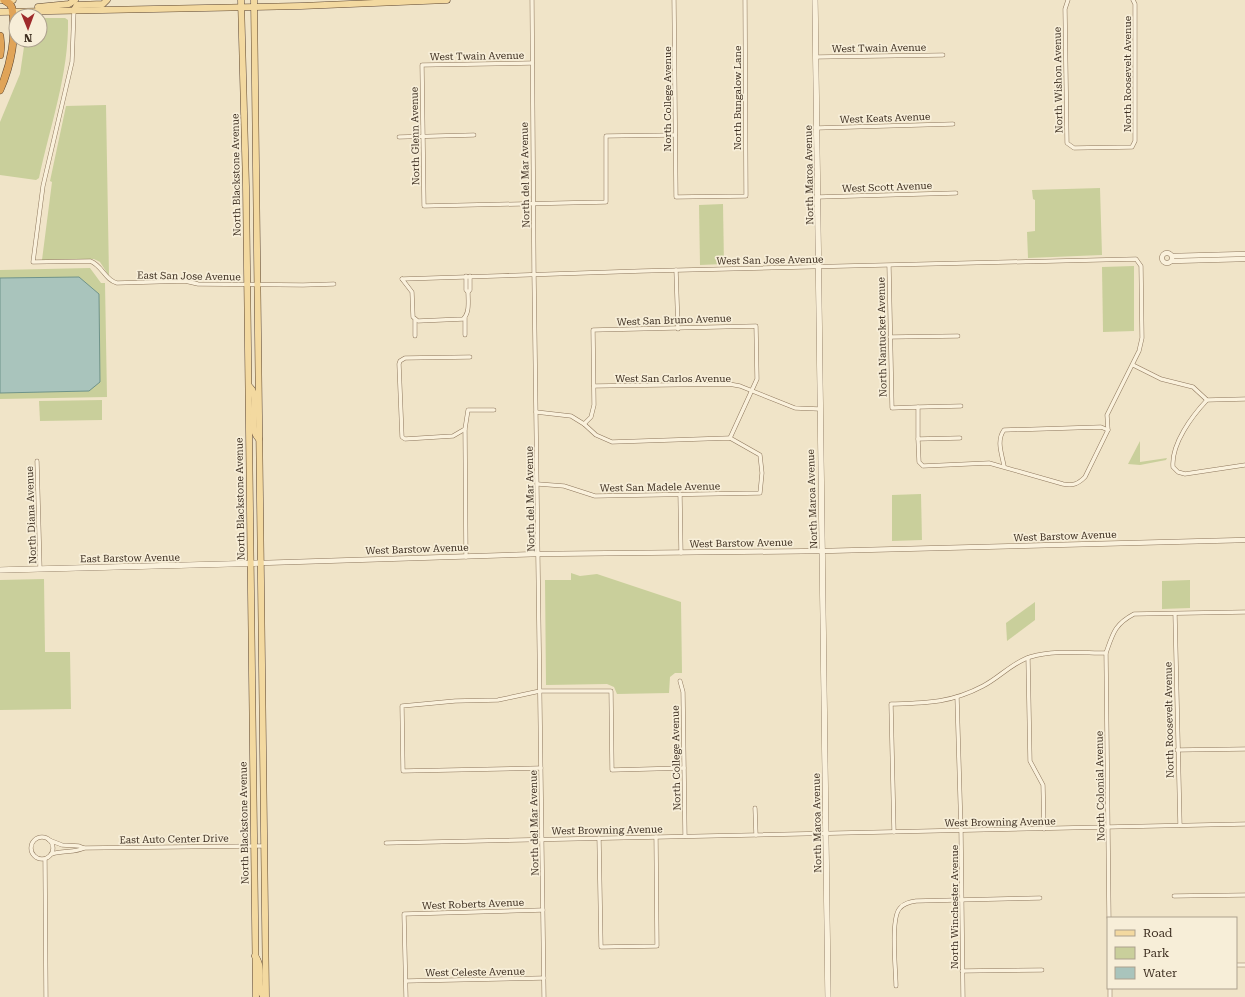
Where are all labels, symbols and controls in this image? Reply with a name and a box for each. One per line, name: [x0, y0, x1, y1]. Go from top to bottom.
north arrow: [8, 8, 48, 48]
street label: North Roosevelt Avenue: [1122, 15, 1133, 132]
street label: North Wishon Avenue: [1052, 26, 1064, 133]
text: N: [23, 31, 33, 44]
street label: West Twain Avenue: [832, 42, 927, 54]
street label: North Bungalow Lane: [732, 45, 743, 150]
street label: North College Avenue: [662, 46, 673, 152]
street label: West Twain Avenue: [430, 50, 525, 62]
street label: North Glenn Avenue: [409, 86, 421, 185]
street label: West Keats Avenue: [839, 111, 931, 125]
street label: North Blackstone Avenue: [229, 113, 243, 236]
street label: North del Mar Avenue: [519, 122, 531, 228]
street label: North Maroa Avenue: [803, 125, 815, 225]
street label: West Scott Avenue: [842, 180, 933, 194]
street label: West San Jose Avenue: [716, 254, 824, 266]
street label: East San Jose Avenue: [137, 270, 241, 282]
street label: North Nantucket Avenue: [875, 276, 889, 397]
street label: West San Bruno Avenue: [616, 312, 732, 328]
street label: West San Carlos Avenue: [615, 373, 731, 384]
street label: North Blackstone Avenue: [233, 437, 247, 560]
street label: North del Mar Avenue: [524, 446, 536, 552]
street label: North Maroa Avenue: [805, 448, 819, 549]
street label: North Diana Avenue: [24, 466, 38, 564]
street label: West San Madele Avenue: [600, 480, 721, 494]
street label: West Barstow Avenue: [1013, 529, 1117, 543]
street label: West Barstow Avenue: [689, 537, 793, 549]
street label: West Barstow Avenue: [365, 542, 469, 556]
street label: East Barstow Avenue: [80, 552, 181, 564]
street label: North Roosevelt Avenue: [1162, 661, 1176, 778]
street label: North College Avenue: [670, 705, 682, 811]
street label: North Colonial Avenue: [1094, 730, 1106, 841]
street label: North Blackstone Avenue: [237, 761, 251, 884]
street label: North del Mar Avenue: [528, 770, 540, 876]
street label: North Maroa Avenue: [811, 773, 823, 873]
street label: West Browning Avenue: [944, 816, 1056, 828]
street label: West Browning Avenue: [551, 824, 663, 836]
street label: East Auto Center Drive: [119, 833, 229, 845]
street label: North Winchester Avenue: [949, 844, 960, 969]
street label: West Roberts Avenue: [422, 897, 525, 911]
legend: [1107, 917, 1237, 989]
text: Road: [1143, 926, 1173, 940]
text: Park: [1143, 946, 1170, 960]
street label: West Celeste Avenue: [425, 966, 525, 978]
text: Water: [1143, 966, 1177, 980]

